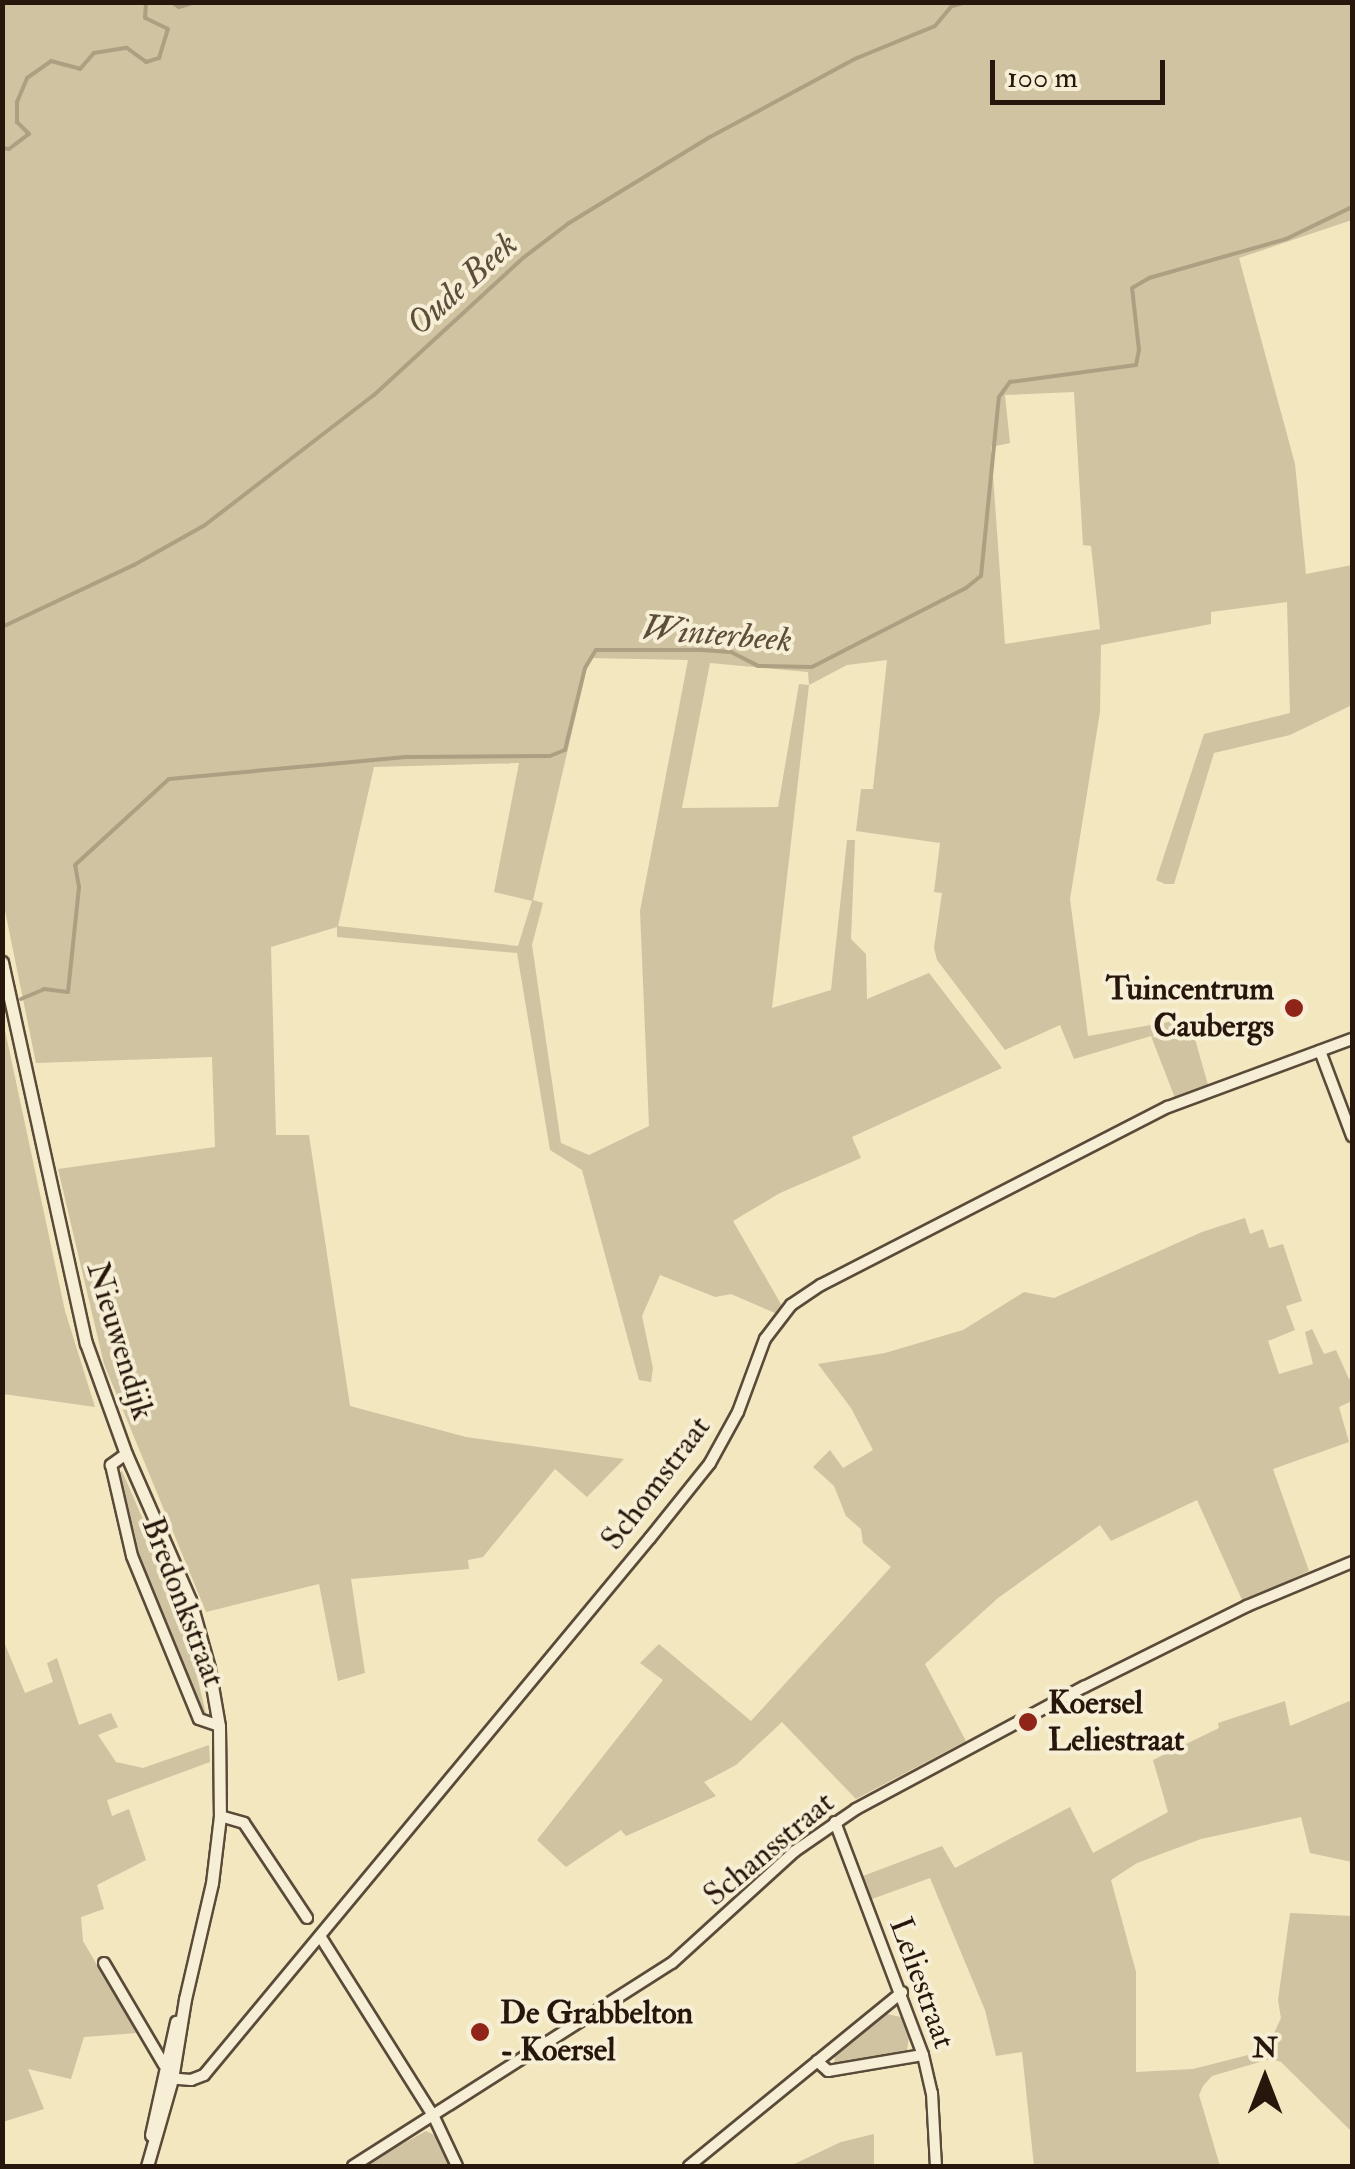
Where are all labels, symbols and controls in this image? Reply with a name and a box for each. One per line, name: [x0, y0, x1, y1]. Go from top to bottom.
scale bar: [995, 40, 1170, 102]
text: 100 m: [1007, 59, 1078, 96]
water label: Oude Beek: [398, 223, 526, 345]
water label: Winterbeek: [640, 607, 794, 661]
place label: Tuincentrum Caubergs: [1106, 971, 1274, 1046]
marker: Tuincentrum Caubergs: [1283, 997, 1305, 1019]
street label: Nieuwendijk: [78, 1258, 162, 1424]
street label: Schomstraat: [593, 1408, 719, 1558]
street label: Bredonkstraat: [133, 1512, 233, 1692]
place label: Koersel Leliestraat: [1048, 1685, 1184, 1760]
marker: Koersel Leliestraat: [1017, 1711, 1039, 1733]
street label: Schansstraat: [696, 1783, 842, 1915]
street label: Leliestraat: [881, 1912, 963, 2054]
place label: De Grabbelton - Koersel: [500, 1995, 693, 2070]
marker: De Grabbelton - Koersel: [469, 2021, 491, 2043]
north arrow: [1215, 2029, 1315, 2129]
text: N: [1252, 2031, 1278, 2066]

